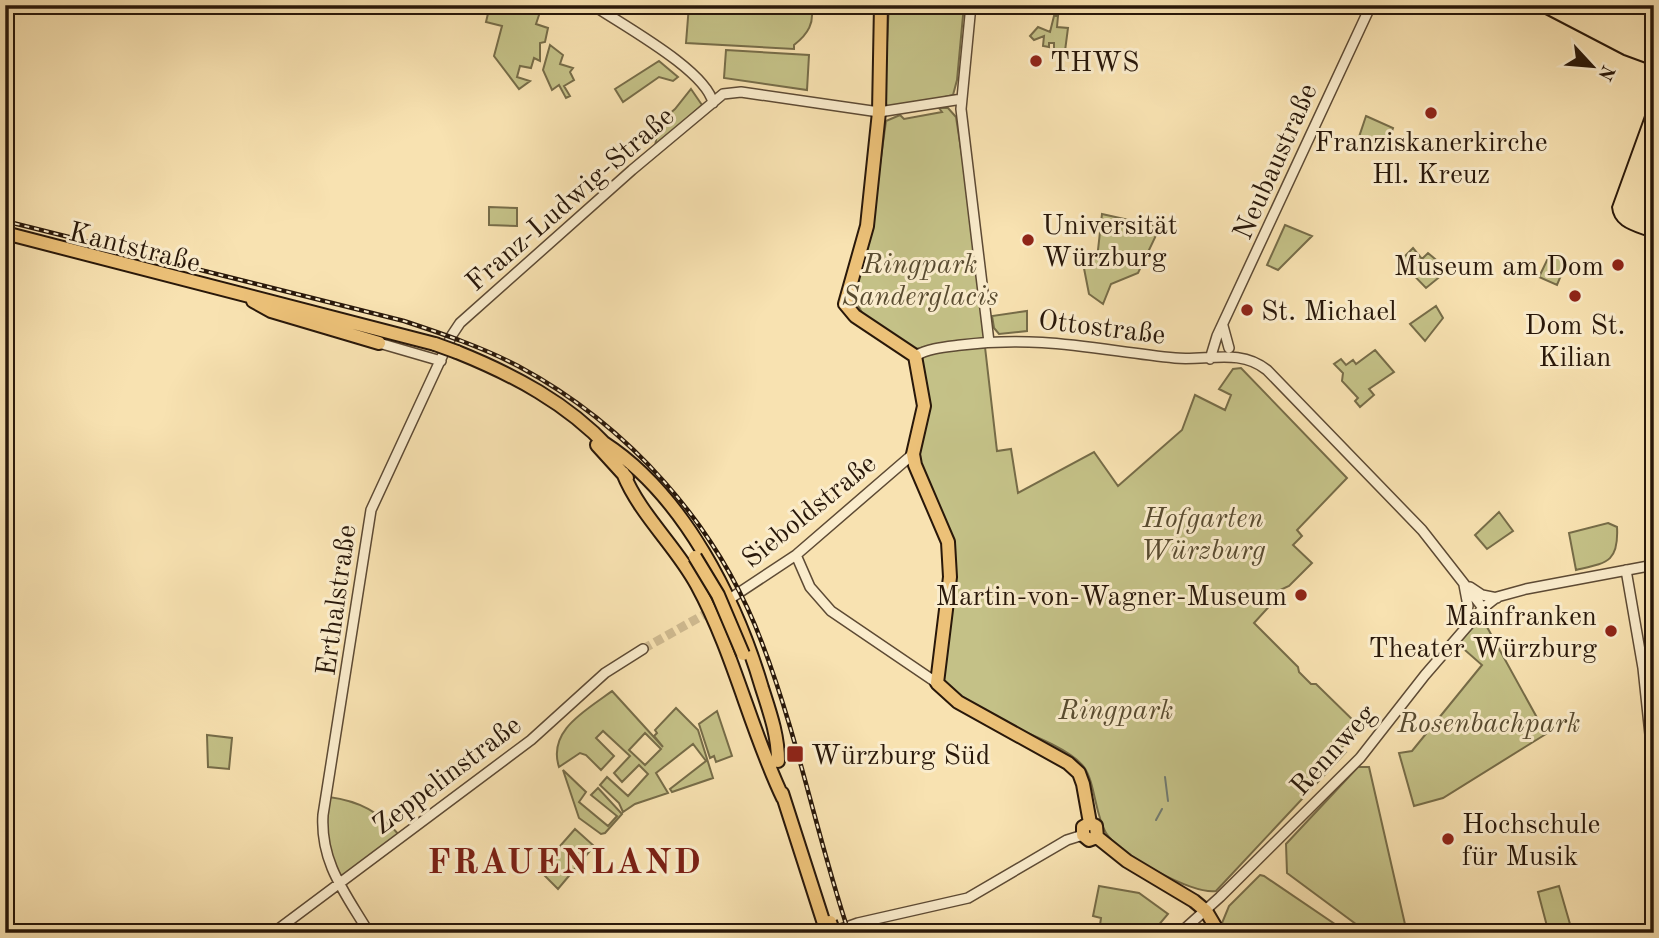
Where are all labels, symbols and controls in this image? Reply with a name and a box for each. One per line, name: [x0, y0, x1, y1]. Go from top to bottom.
north arrow: [1558, 32, 1628, 102]
place label: THWS: [1050, 50, 1139, 78]
marker: THWS: [1028, 53, 1044, 69]
text: N: [1593, 62, 1617, 83]
street label: Neubaustraße: [1230, 80, 1324, 244]
street label: Franz-Ludwig-Straße: [462, 103, 680, 298]
marker: Franziskanerkirche Hl. Kreuz: [1423, 105, 1439, 121]
place label: Franziskanerkirche Hl. Kreuz: [1314, 130, 1548, 190]
place label: Universität Würzburg: [1042, 213, 1178, 273]
street label: Kantstraße: [65, 219, 203, 279]
marker: Universität Würzburg: [1020, 232, 1036, 248]
park label: Ringpark Sanderglacis: [842, 252, 998, 312]
place label: Museum am Dom: [1394, 254, 1604, 282]
marker: Museum am Dom: [1610, 257, 1626, 273]
marker: Dom St. Kilian: [1567, 288, 1583, 304]
place label: St. Michael: [1261, 299, 1397, 327]
marker: St. Michael: [1239, 302, 1255, 318]
street label: Ottostraße: [1036, 307, 1167, 351]
place label: Dom St. Kilian: [1525, 313, 1625, 373]
street label: Sieboldstraße: [738, 450, 882, 575]
park label: Hofgarten Würzburg: [1140, 506, 1266, 566]
street label: Erthalstraße: [314, 523, 362, 678]
place label: Martin-von-Wagner-Museum: [935, 584, 1287, 612]
marker: Martin-von-Wagner-Museum: [1293, 587, 1309, 603]
place label: Mainfranken Theater Würzburg: [1369, 604, 1597, 664]
marker: Mainfranken Theater Würzburg: [1603, 623, 1619, 639]
park label: Ringpark: [1058, 698, 1173, 726]
street label: Rennweg: [1287, 700, 1382, 802]
park label: Rosenbachpark: [1397, 711, 1580, 739]
street label: Zeppelinstraße: [368, 712, 527, 841]
place label: Würzburg Süd: [811, 743, 990, 771]
marker: Würzburg Süd: [785, 744, 805, 764]
place label: Hochschule für Musik: [1462, 812, 1600, 872]
marker: Hochschule für Musik: [1440, 831, 1456, 847]
district label: FRAUENLAND: [427, 846, 703, 881]

